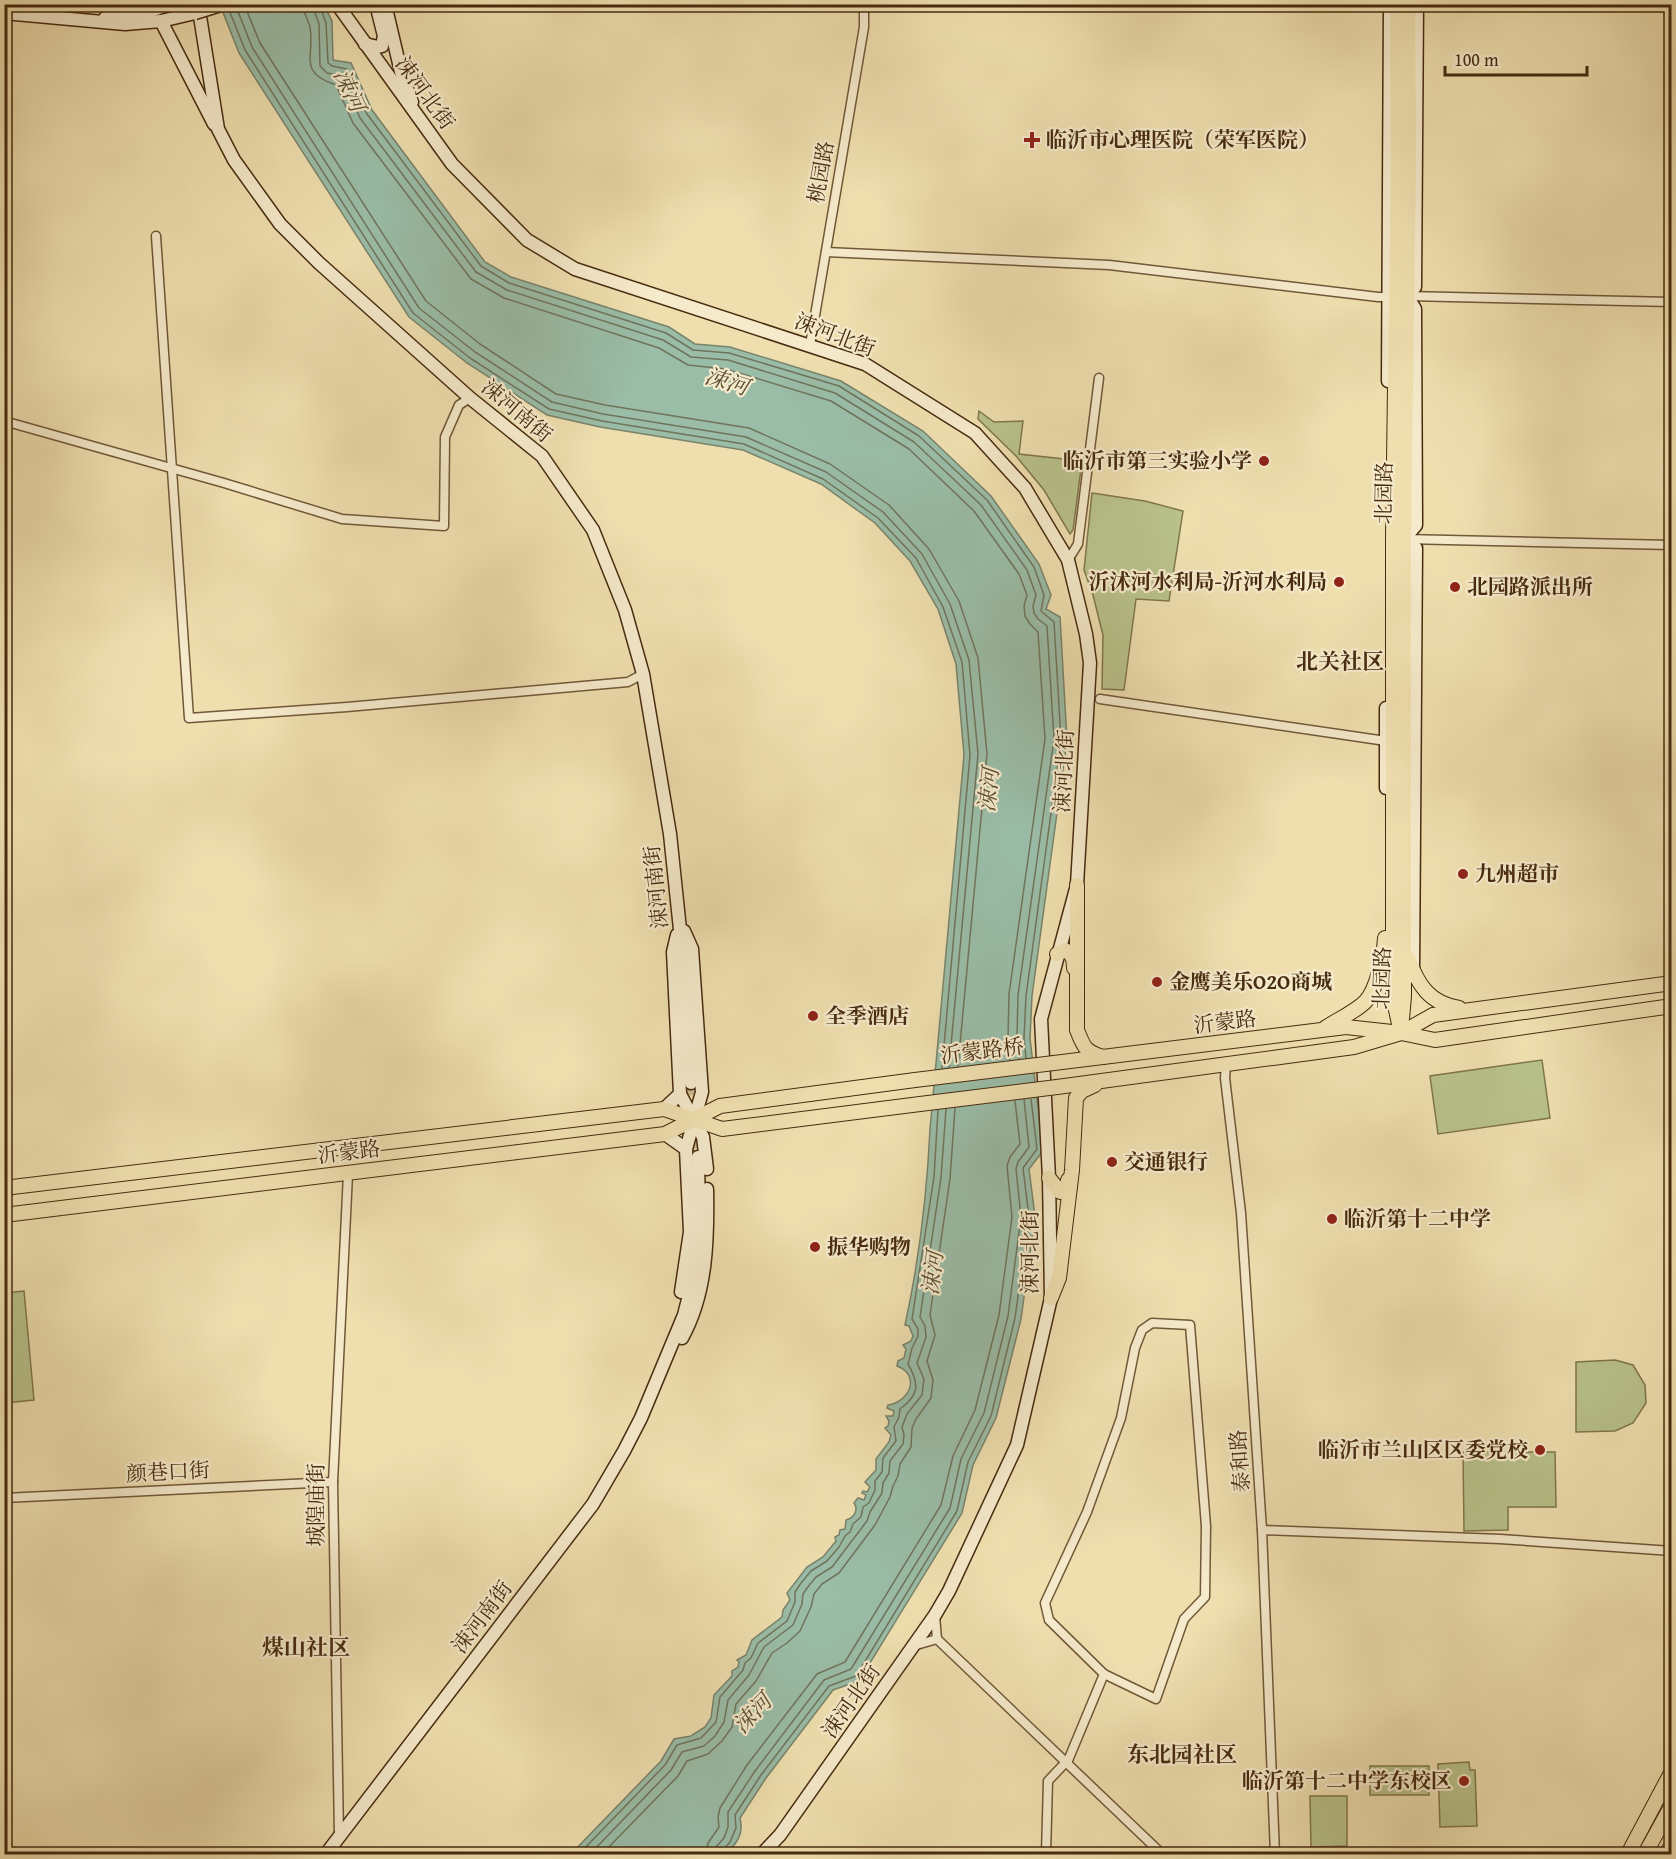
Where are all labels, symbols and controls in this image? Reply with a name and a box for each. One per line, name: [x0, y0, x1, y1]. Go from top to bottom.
scale bar: [1445, 39, 1588, 77]
text: 100 m: [1454, 46, 1499, 73]
street label: 涑河北街: [388, 50, 463, 136]
water label: 涑河: [326, 63, 375, 120]
place label: 临沂市心理医院（荣军医院）: [1046, 124, 1319, 155]
marker: 临沂市心理医院（荣军医院）: [1023, 131, 1041, 149]
street label: 桃园路: [800, 138, 841, 206]
street label: 涑河北街: [790, 305, 880, 364]
water label: 涑河: [701, 359, 757, 404]
street label: 涑河南街: [475, 372, 559, 449]
place label: 临沂市第三实验小学: [1063, 445, 1252, 476]
marker: 临沂市第三实验小学: [1257, 454, 1271, 468]
street label: 北园路: [1367, 461, 1400, 525]
place label: 沂沭河水利局-沂河水利局: [1088, 566, 1327, 597]
place label: 北园路派出所: [1467, 571, 1593, 602]
marker: 沂沭河水利局-沂河水利局: [1332, 575, 1346, 589]
marker: 北园路派出所: [1448, 580, 1462, 594]
district label: 北关社区: [1296, 645, 1384, 677]
street label: 涑河北街: [1046, 728, 1081, 814]
water label: 涑河: [970, 762, 1007, 814]
street label: 涑河南街: [636, 844, 675, 930]
place label: 九州超市: [1475, 858, 1559, 889]
marker: 九州超市: [1456, 867, 1470, 881]
street label: 北园路: [1365, 946, 1398, 1010]
place label: 金鹰美乐O2O商城: [1169, 966, 1332, 997]
marker: 金鹰美乐O2O商城: [1150, 975, 1164, 989]
place label: 全季酒店: [825, 1000, 909, 1031]
street label: 沂蒙路: [1192, 1002, 1258, 1041]
marker: 全季酒店: [806, 1009, 820, 1023]
street label: 沂蒙路桥: [938, 1030, 1026, 1071]
street label: 沂蒙路: [316, 1132, 382, 1171]
place label: 交通银行: [1124, 1146, 1208, 1177]
marker: 交通银行: [1105, 1155, 1119, 1169]
place label: 临沂第十二中学: [1344, 1203, 1491, 1234]
street label: 涑河北街: [1014, 1210, 1045, 1294]
marker: 临沂第十二中学: [1325, 1212, 1339, 1226]
place label: 振华购物: [827, 1231, 911, 1262]
marker: 振华购物: [808, 1240, 822, 1254]
water label: 涑河: [913, 1245, 951, 1297]
street label: 泰和路: [1222, 1429, 1257, 1494]
place label: 临沂市兰山区区委党校: [1318, 1434, 1528, 1465]
marker: 临沂市兰山区区委党校: [1533, 1443, 1547, 1457]
street label: 颜巷口街: [125, 1454, 211, 1489]
street label: 城隍庙街: [300, 1463, 331, 1547]
street label: 涑河南街: [444, 1574, 519, 1660]
district label: 煤山社区: [262, 1631, 350, 1663]
street label: 涑河北街: [814, 1657, 887, 1744]
water label: 涑河: [725, 1683, 782, 1740]
district label: 东北园社区: [1127, 1738, 1237, 1770]
place label: 临沂第十二中学东校区: [1242, 1765, 1452, 1796]
marker: 临沂第十二中学东校区: [1457, 1774, 1471, 1788]

